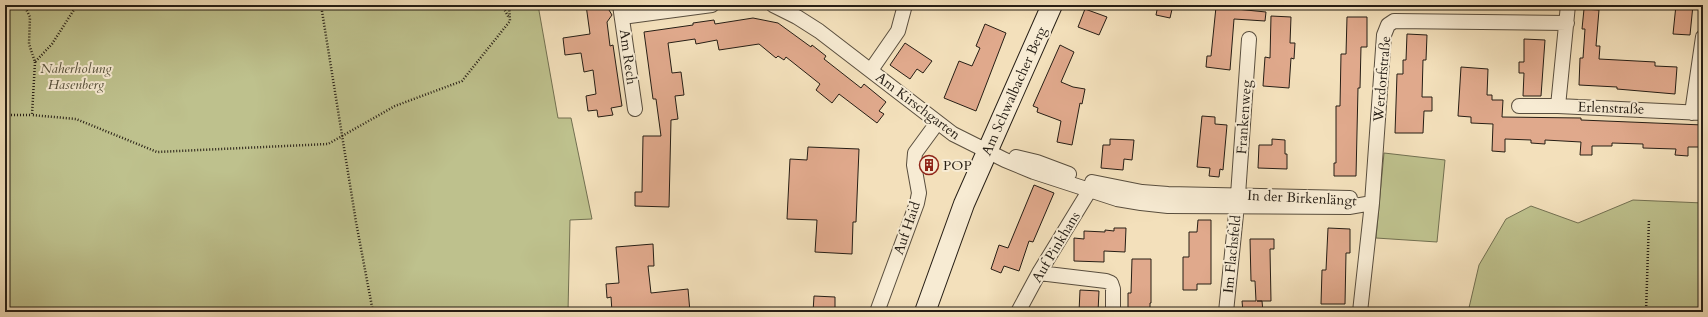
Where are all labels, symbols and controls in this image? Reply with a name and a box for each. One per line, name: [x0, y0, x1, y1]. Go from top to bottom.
street label: Am Schwalbacher Berg: [977, 23, 1051, 158]
street label: Am Rech: [615, 28, 641, 86]
street label: Werdorfstraße: [1369, 35, 1395, 124]
park label: Naherholung Hasenberg: [40, 59, 112, 94]
street label: Am Kirschgarten: [872, 68, 964, 144]
street label: Frankenweg: [1232, 79, 1256, 155]
street label: Erlenstraße: [1577, 97, 1645, 119]
building icon: POP: [918, 154, 940, 176]
place label: POP: [943, 156, 972, 175]
street label: In der Birkenlängt: [1247, 186, 1358, 210]
street label: Auf Haid: [889, 198, 925, 257]
street label: Auf Pinkhans: [1027, 208, 1085, 286]
street label: Im Flachsfeld: [1218, 214, 1246, 294]

